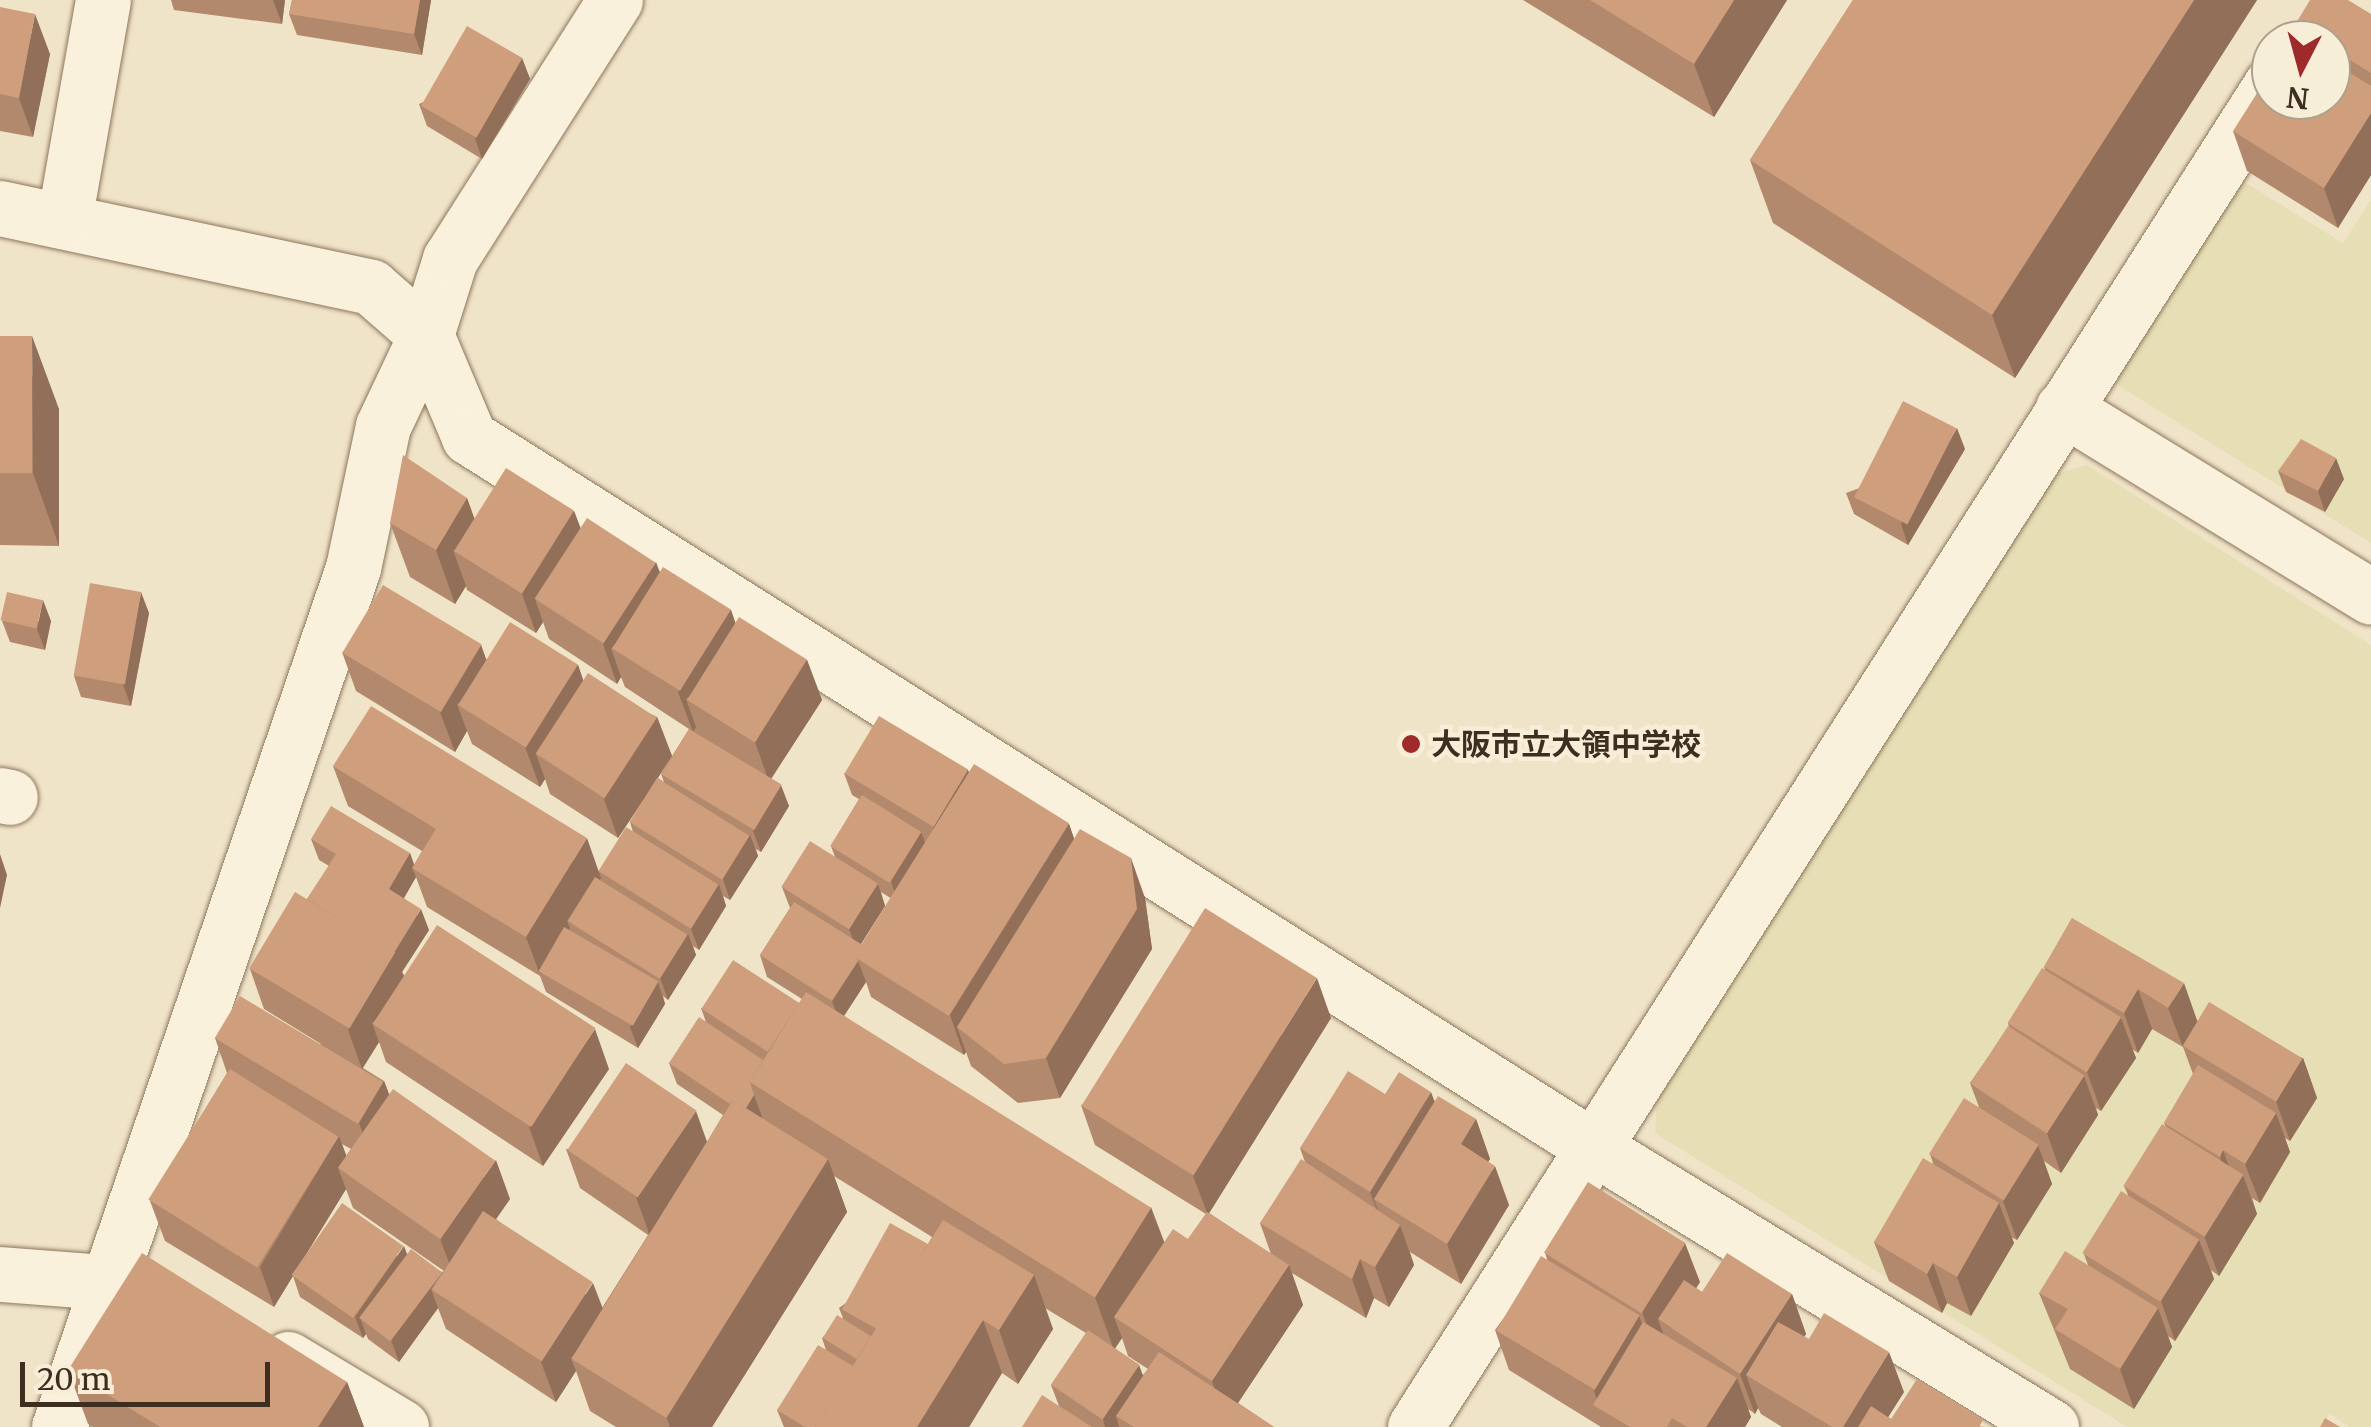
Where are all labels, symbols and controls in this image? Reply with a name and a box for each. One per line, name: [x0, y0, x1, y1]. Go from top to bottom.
north arrow: [2251, 20, 2351, 120]
text: N: [2285, 79, 2311, 117]
place label: 大阪市立大領中学校: [1431, 726, 1701, 762]
marker: 大阪市立大領中学校: [1400, 733, 1422, 755]
scale bar: [25, 1342, 275, 1404]
text: 20 m: [37, 1360, 110, 1398]

